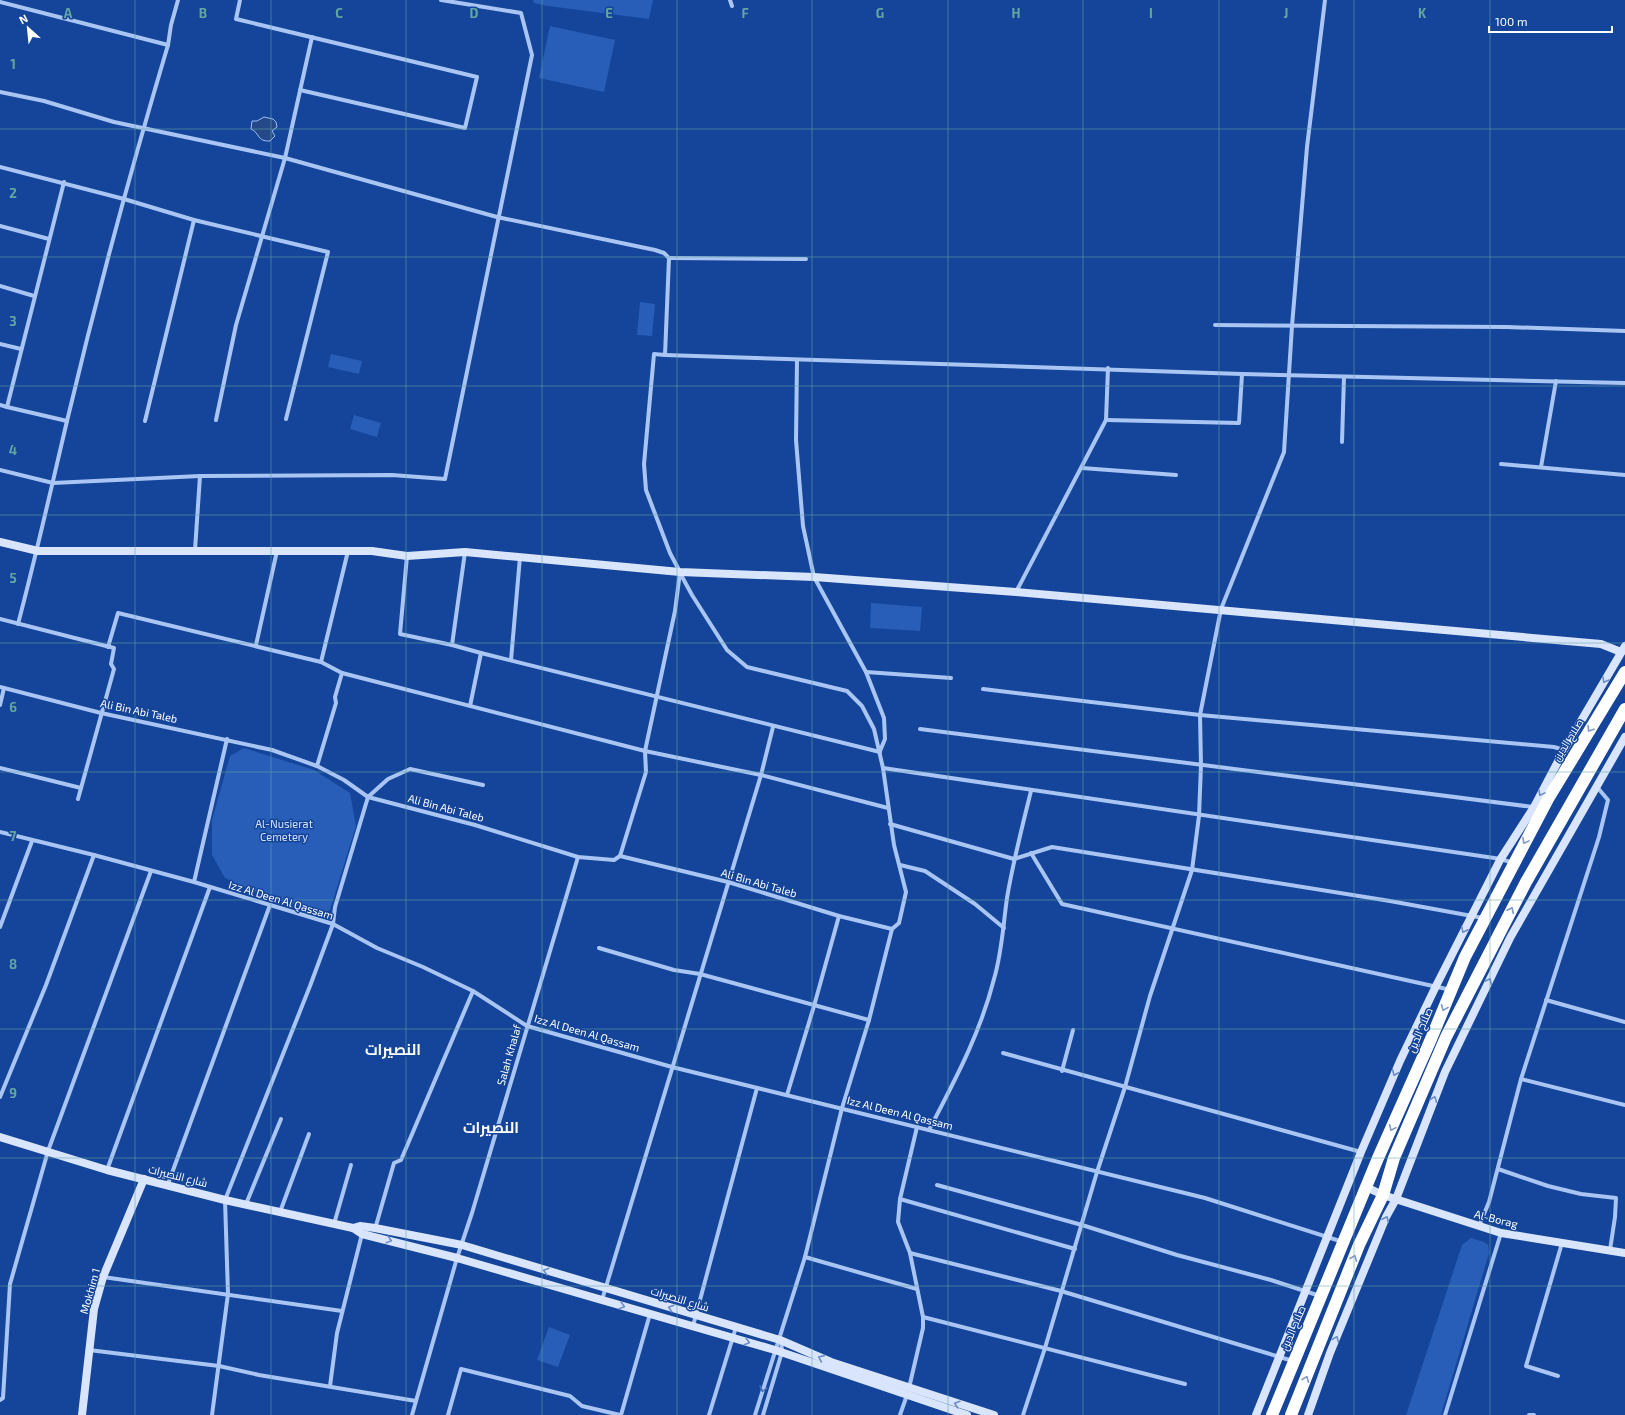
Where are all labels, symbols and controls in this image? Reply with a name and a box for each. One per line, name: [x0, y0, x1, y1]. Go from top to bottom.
text: A: [64, 5, 73, 21]
text: B: [199, 5, 207, 21]
text: C: [335, 5, 343, 21]
text: D: [470, 5, 479, 21]
text: E: [605, 5, 613, 21]
text: F: [741, 5, 749, 21]
text: G: [876, 5, 884, 21]
text: H: [1012, 5, 1021, 21]
text: I: [1149, 5, 1153, 21]
text: J: [1284, 5, 1288, 21]
text: K: [1418, 5, 1427, 21]
north arrow: [8, 8, 48, 48]
scale bar: [1489, 8, 1612, 34]
text: N: [17, 11, 30, 26]
text: 100 m: [1495, 14, 1527, 28]
text: 1: [10, 56, 16, 72]
text: 2: [9, 185, 17, 201]
text: 3: [9, 313, 17, 329]
text: 4: [9, 442, 17, 458]
text: 5: [9, 570, 17, 586]
one-way arrow: [1603, 676, 1610, 683]
street label: Ali Bin Abi Taleb: [99, 696, 179, 725]
text: 6: [9, 699, 17, 715]
street label: صلاح الدين: [1549, 716, 1587, 764]
one-way arrow: [1587, 725, 1595, 732]
one-way arrow: [1538, 789, 1546, 796]
street label: Ali Bin Abi Taleb: [407, 791, 486, 824]
park label: Al-Nusierat Cemetery: [255, 817, 313, 843]
text: 7: [10, 828, 17, 844]
one-way arrow: [1523, 837, 1530, 845]
street label: Ali Bin Abi Taleb: [720, 865, 799, 900]
street label: Izz Al Deen Al Qassam: [227, 877, 335, 923]
one-way arrow: [1506, 907, 1514, 915]
one-way arrow: [1461, 926, 1469, 934]
text: 8: [9, 956, 17, 972]
one-way arrow: [1484, 977, 1492, 985]
street label: صلاح الدين: [1404, 1005, 1437, 1055]
one-way arrow: [1440, 1005, 1448, 1012]
street label: Izz Al Deen Al Qassam: [533, 1011, 641, 1055]
street label: Salah Khalaf: [494, 1022, 524, 1087]
district label: النصيرات: [365, 1040, 421, 1059]
one-way arrow: [1392, 1068, 1400, 1076]
text: 9: [9, 1085, 17, 1101]
street label: Izz Al Deen Al Qassam: [846, 1093, 954, 1133]
one-way arrow: [1430, 1095, 1438, 1102]
district label: النصيرات: [463, 1118, 519, 1137]
one-way arrow: [1389, 1123, 1397, 1131]
street label: شارع النصيرات: [147, 1162, 209, 1191]
street label: Al-Borag: [1473, 1207, 1519, 1230]
one-way arrow: [1381, 1216, 1389, 1223]
one-way arrow: [386, 1235, 393, 1243]
one-way arrow: [1349, 1255, 1357, 1263]
street label: Mokhim 1: [77, 1266, 102, 1315]
one-way arrow: [543, 1267, 550, 1276]
street label: شارع النصيرات: [649, 1283, 711, 1316]
one-way arrow: [618, 1301, 625, 1310]
street label: صلاح الدين: [1277, 1303, 1310, 1353]
one-way arrow: [668, 1304, 675, 1313]
one-way arrow: [1331, 1336, 1339, 1344]
one-way arrow: [743, 1337, 750, 1346]
one-way arrow: [817, 1355, 825, 1363]
one-way arrow: [1301, 1375, 1309, 1383]
one-way arrow: [759, 1386, 768, 1393]
one-way arrow: [954, 1400, 961, 1408]

